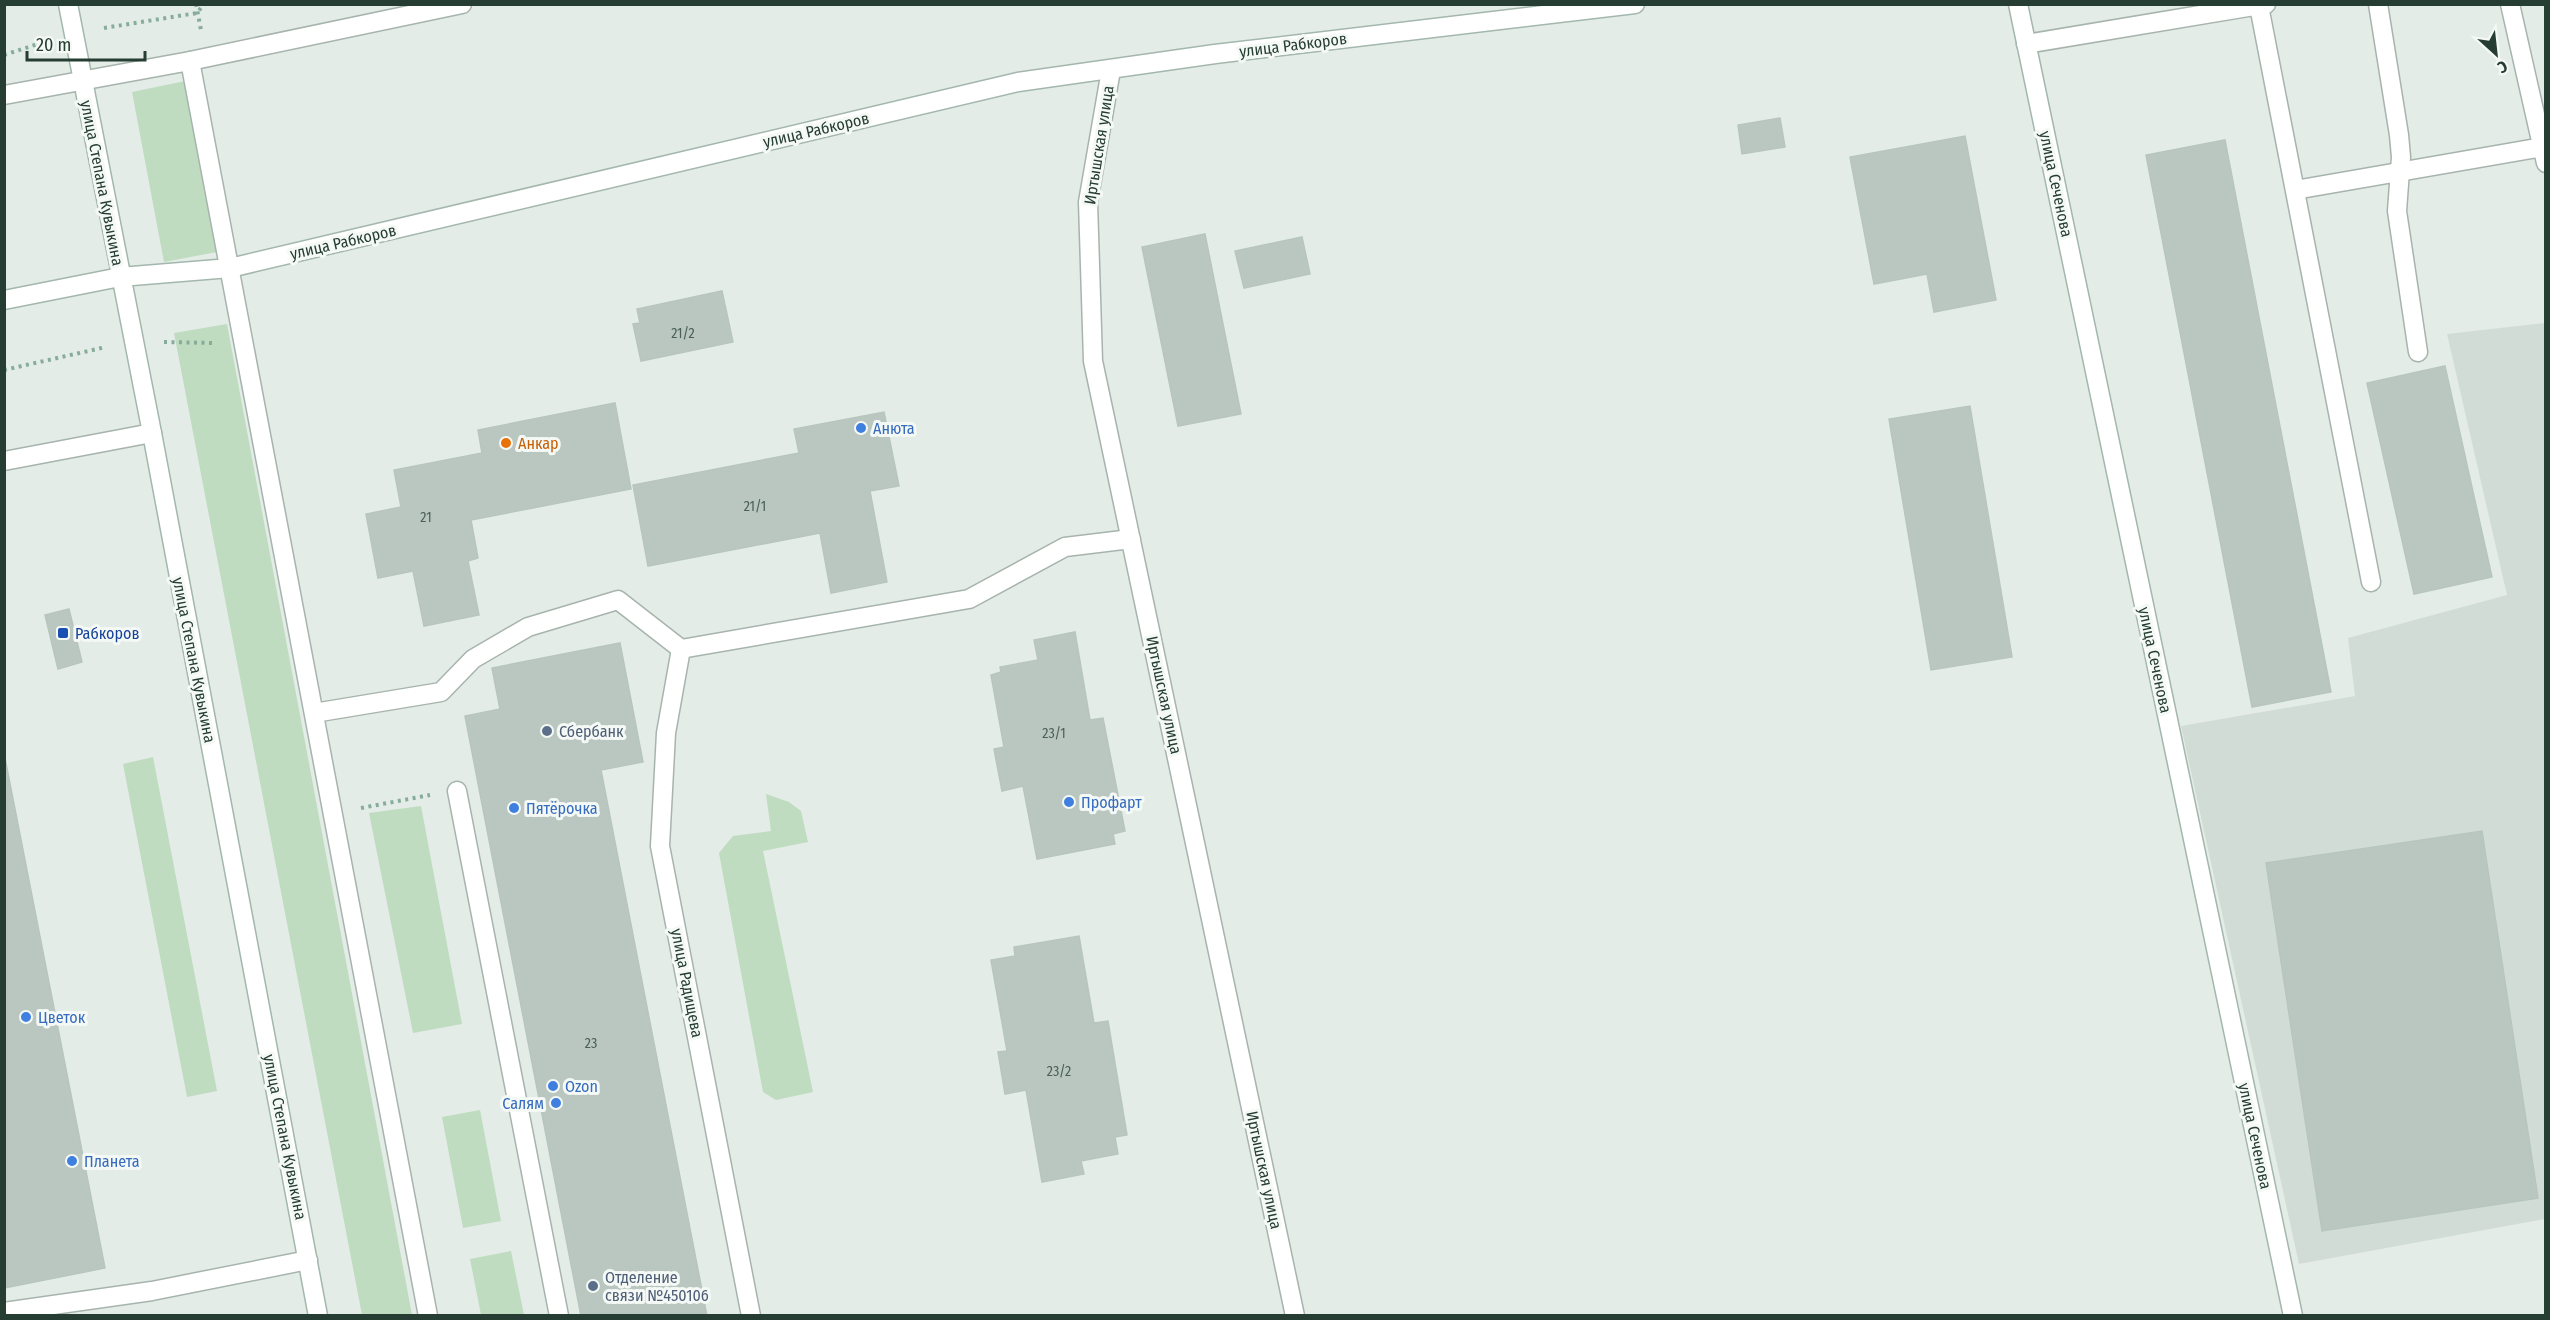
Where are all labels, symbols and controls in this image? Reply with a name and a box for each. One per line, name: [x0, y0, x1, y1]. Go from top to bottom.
scale bar: [27, 24, 146, 62]
north arrow: [2466, 24, 2526, 84]
street label: улица Рабкоров: [1238, 29, 1348, 61]
text: 20 m: [36, 34, 71, 56]
text: С: [2494, 57, 2511, 78]
street label: Иртышская улица: [1080, 84, 1118, 206]
street label: улица Степана Кувыкина: [77, 99, 127, 268]
street label: улица Рабкоров: [761, 109, 871, 151]
street label: улица Сеченова: [2035, 129, 2077, 239]
street label: улица Рабкоров: [288, 221, 398, 263]
house number: 21/2: [671, 325, 695, 342]
place label: Анюта: [873, 419, 915, 438]
marker: Анюта: [854, 421, 868, 435]
place label: Анкар: [518, 434, 559, 453]
marker: Анкар: [499, 436, 513, 450]
house number: 21/1: [744, 498, 766, 515]
house number: 21: [420, 509, 432, 526]
street label: улица Степана Кувыкина: [169, 576, 219, 745]
street label: улица Сеченова: [2134, 605, 2176, 715]
place label: Рабкоров: [75, 624, 139, 643]
marker: Рабкоров: [56, 626, 70, 640]
street label: Иртышская улица: [1142, 634, 1186, 756]
place label: Сбербанк: [559, 722, 624, 741]
marker: Сбербанк: [540, 724, 554, 738]
house number: 23/1: [1042, 725, 1066, 742]
place label: Профарт: [1081, 793, 1142, 812]
marker: Профарт: [1062, 795, 1076, 809]
place label: Пятёрочка: [526, 799, 598, 818]
marker: Пятёрочка: [507, 801, 521, 815]
street label: улица Радищева: [667, 927, 707, 1039]
place label: Цветок: [38, 1008, 86, 1027]
marker: Цветок: [19, 1010, 33, 1024]
house number: 23: [585, 1035, 597, 1052]
street label: улица Степана Кувыкина: [260, 1053, 310, 1222]
house number: 23/2: [1047, 1063, 1071, 1080]
place label: Ozon: [565, 1077, 598, 1096]
marker: Ozon: [546, 1079, 560, 1093]
street label: улица Сеченова: [2234, 1081, 2276, 1191]
place label: Салям: [502, 1094, 544, 1113]
marker: Салям: [549, 1096, 563, 1110]
street label: Иртышская улица: [1242, 1109, 1286, 1231]
place label: Планета: [84, 1152, 140, 1171]
marker: Планета: [65, 1154, 79, 1168]
place label: Отделение связи №450106: [605, 1268, 709, 1305]
marker: Отделение связи №450106: [586, 1279, 600, 1293]

